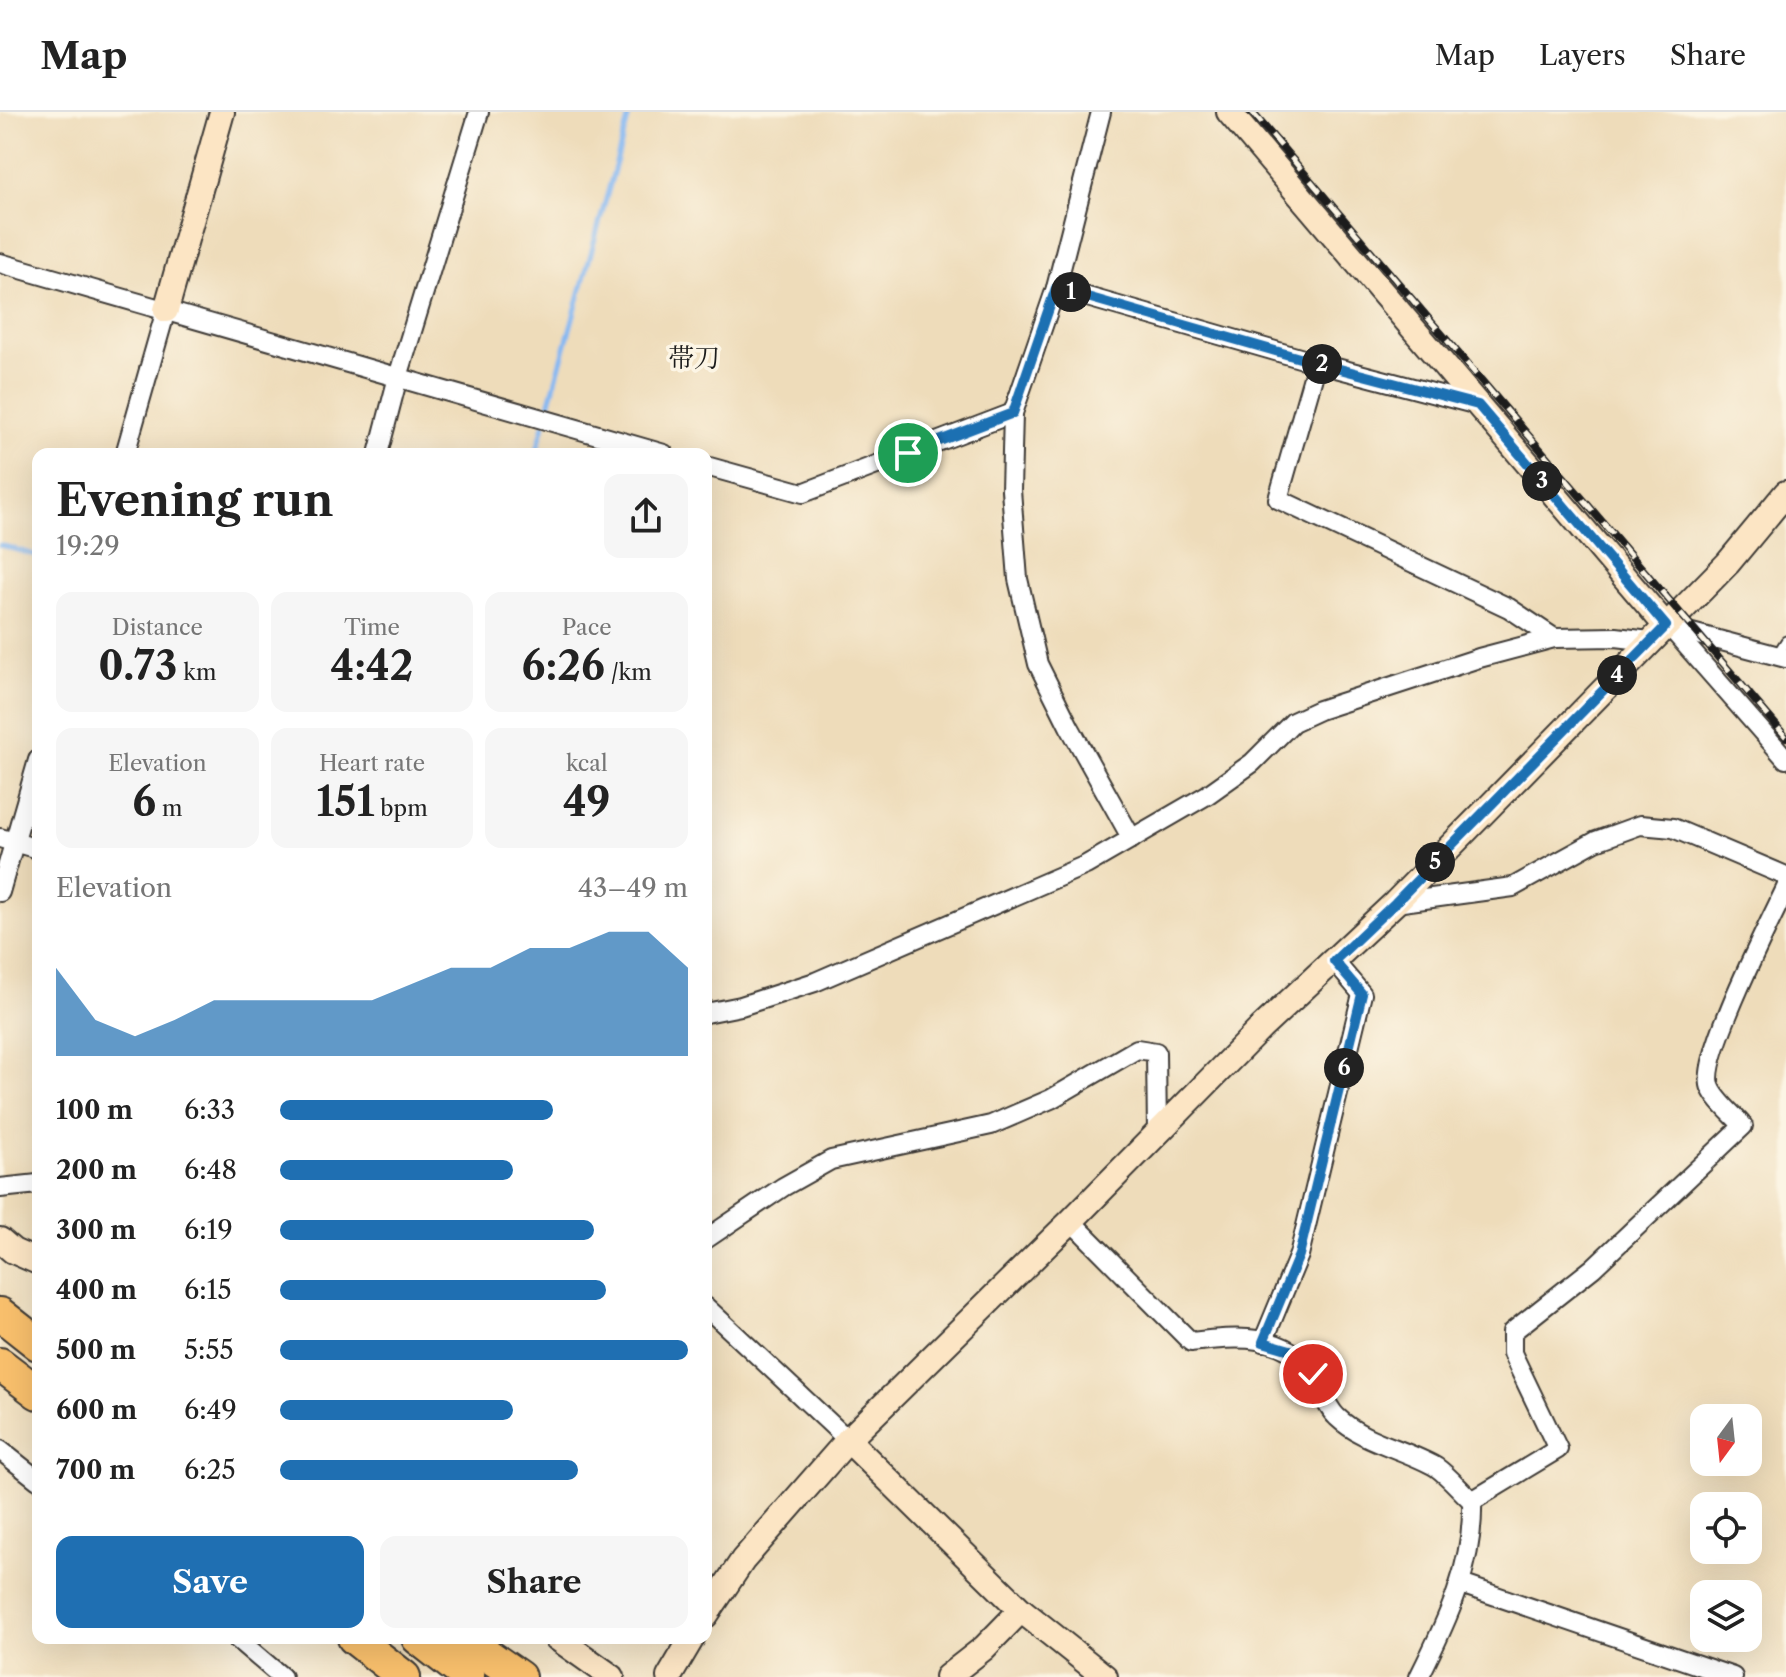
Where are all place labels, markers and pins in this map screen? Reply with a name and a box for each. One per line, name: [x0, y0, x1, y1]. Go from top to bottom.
pin: 1: [1051, 272, 1091, 312]
pin: 2: [1302, 344, 1342, 384]
pin: [874, 419, 942, 487]
pin: 3: [1522, 461, 1562, 501]
pin: 4: [1597, 655, 1637, 695]
pin: 5: [1415, 842, 1455, 882]
pin: 6: [1324, 1048, 1364, 1088]
pin: [1279, 1340, 1347, 1408]

